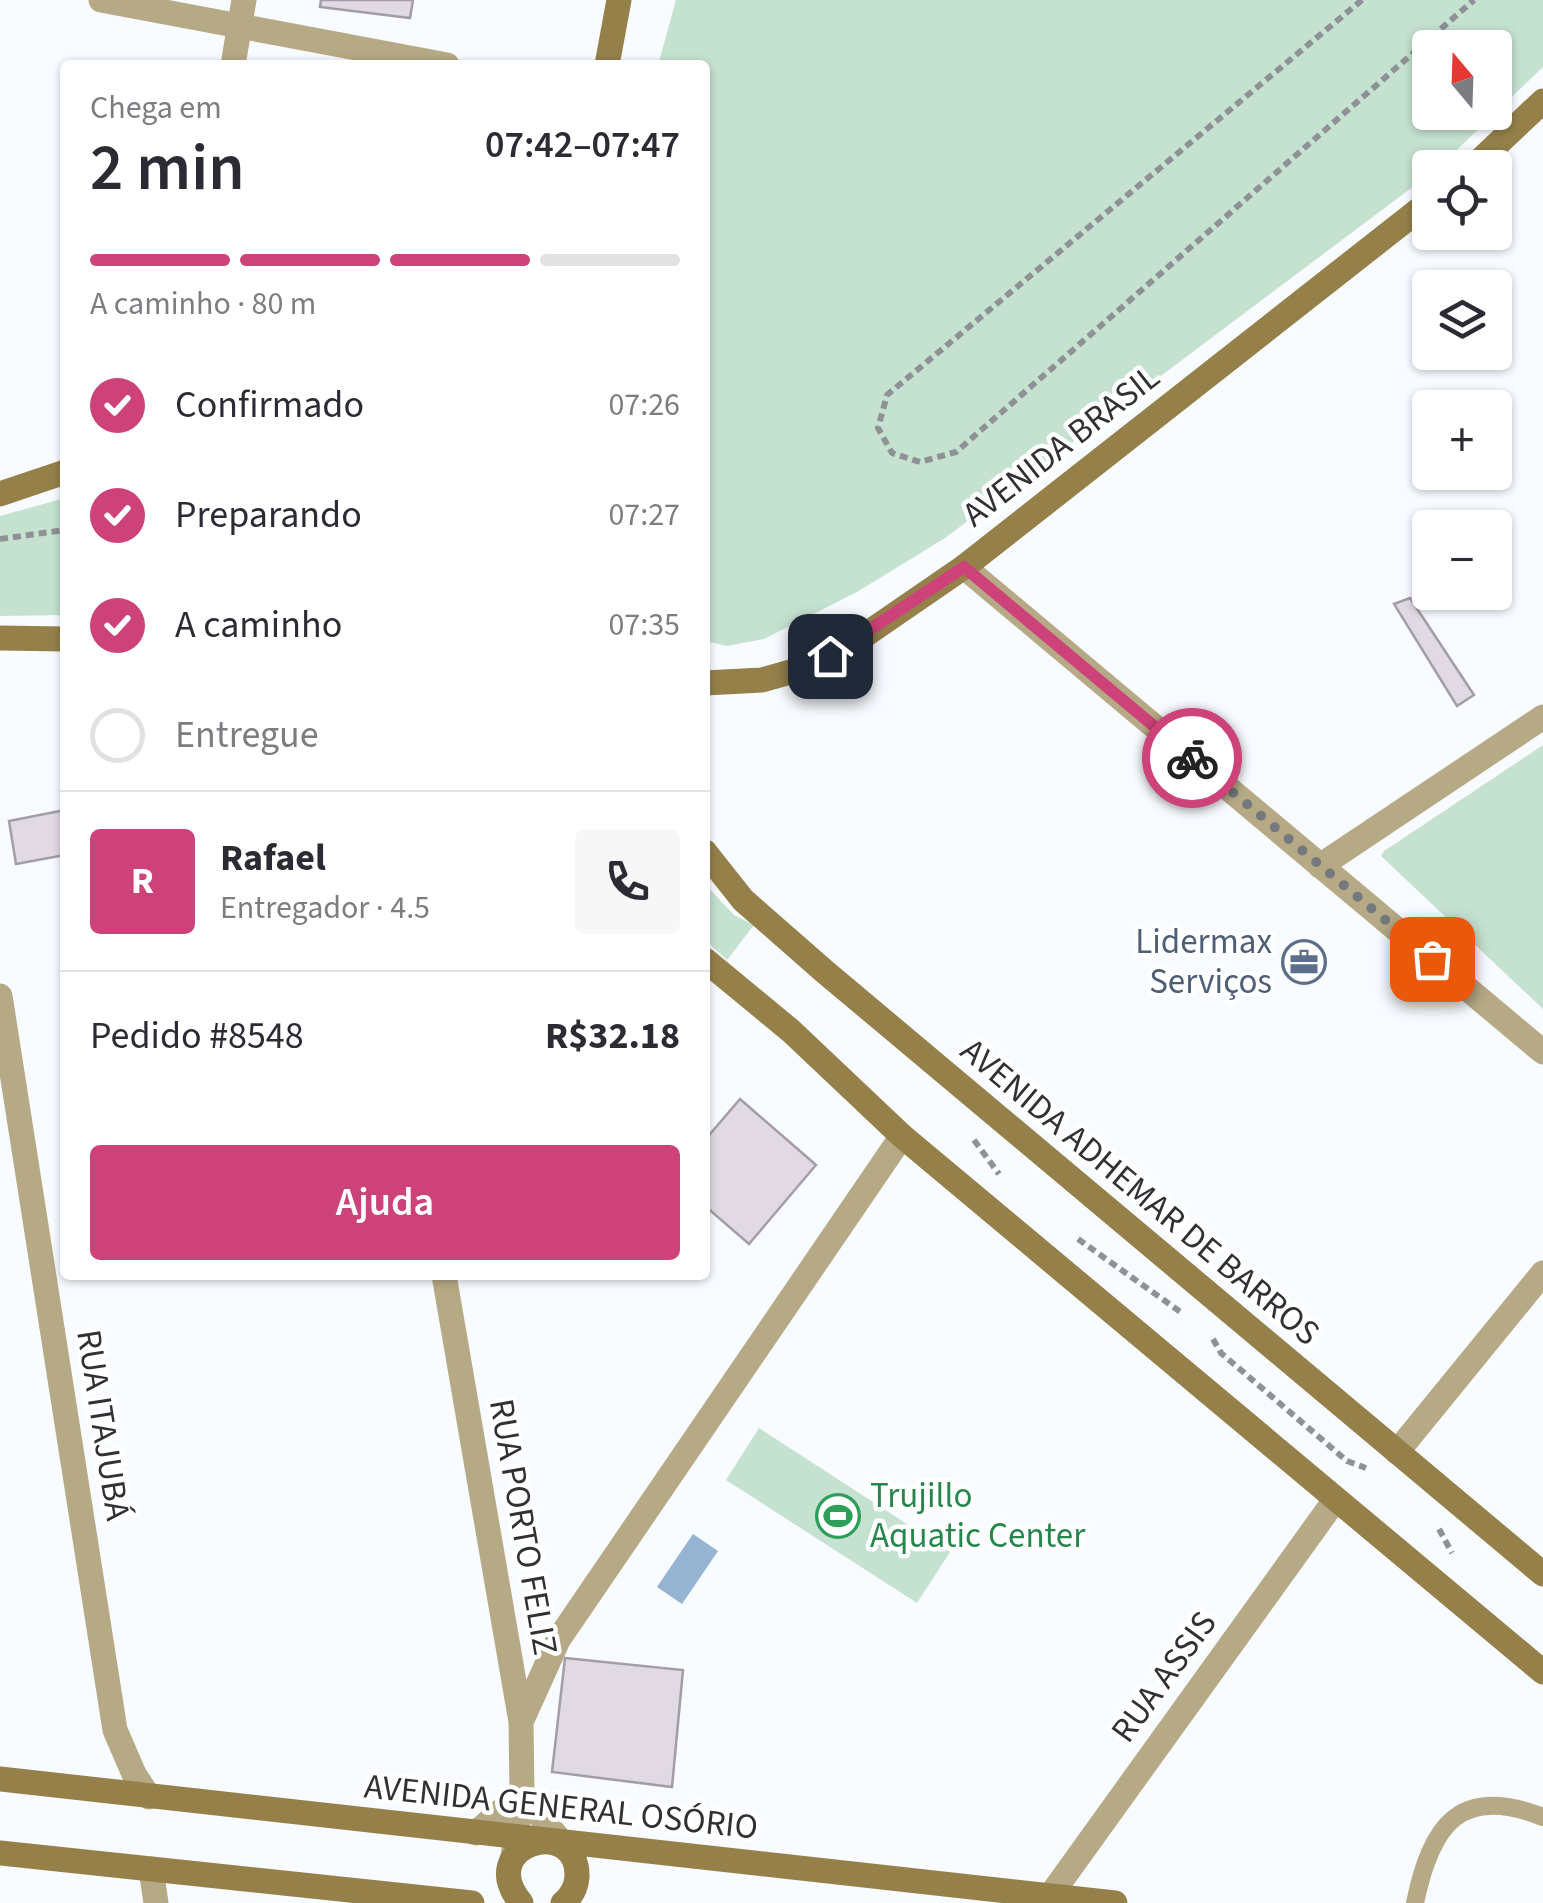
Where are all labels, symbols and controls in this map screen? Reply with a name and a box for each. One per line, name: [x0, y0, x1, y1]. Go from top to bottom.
north arrow: [1412, 30, 1512, 130]
map controls: [1412, 30, 1512, 610]
text: Chega em: [90, 85, 222, 131]
text: 07:42–07:47: [485, 118, 680, 172]
text: 2 min: [90, 122, 245, 215]
button: locate: [1412, 150, 1512, 250]
button: layers: [1412, 270, 1512, 370]
text: A caminho · 80 m: [90, 281, 316, 327]
street label: AVENIDA BRASIL: [952, 353, 1170, 539]
icon: check: [90, 378, 145, 433]
text: Confirmado: [175, 378, 364, 432]
text: 07:26: [608, 382, 680, 428]
button: +: [1412, 390, 1512, 490]
icon: check: [90, 488, 145, 543]
text: Preparando: [175, 488, 362, 542]
text: 07:27: [608, 492, 680, 538]
button: −: [1412, 510, 1512, 610]
icon: check: [90, 598, 145, 653]
text: A caminho: [175, 598, 342, 652]
text: 07:35: [608, 602, 680, 648]
pin: [788, 614, 873, 699]
icon: home: [803, 629, 858, 684]
text: Entregue: [175, 708, 319, 762]
courier: [1142, 708, 1242, 808]
icon: bike: [1165, 731, 1220, 786]
button: phone: [575, 829, 680, 934]
text: Rafael: [220, 831, 326, 885]
text: R: [131, 854, 154, 908]
text: Entregador · 4.5: [220, 885, 430, 931]
place label: Lidermax Serviços: [1135, 917, 1272, 1007]
pin: [1390, 917, 1475, 1002]
icon: bag: [1405, 932, 1460, 987]
office icon: Lidermax Serviços: [1281, 939, 1327, 985]
text: Pedido #8548: [90, 1009, 304, 1063]
text: R$32.18: [545, 1009, 680, 1063]
street label: AVENIDA ADHEMAR DE BARROS: [949, 1026, 1331, 1358]
button: Ajuda: [90, 1145, 680, 1260]
street label: RUA ITAJUBÁ: [63, 1326, 143, 1524]
street label: RUA PORTO FELIZ: [476, 1395, 570, 1659]
place label: Trujillo Aquatic Center: [870, 1471, 1086, 1561]
sports icon: Trujillo Aquatic Center: [815, 1493, 861, 1539]
street label: RUA ASSIS: [1099, 1601, 1229, 1753]
street label: AVENIDA GENERAL OSÓRIO: [362, 1761, 760, 1853]

